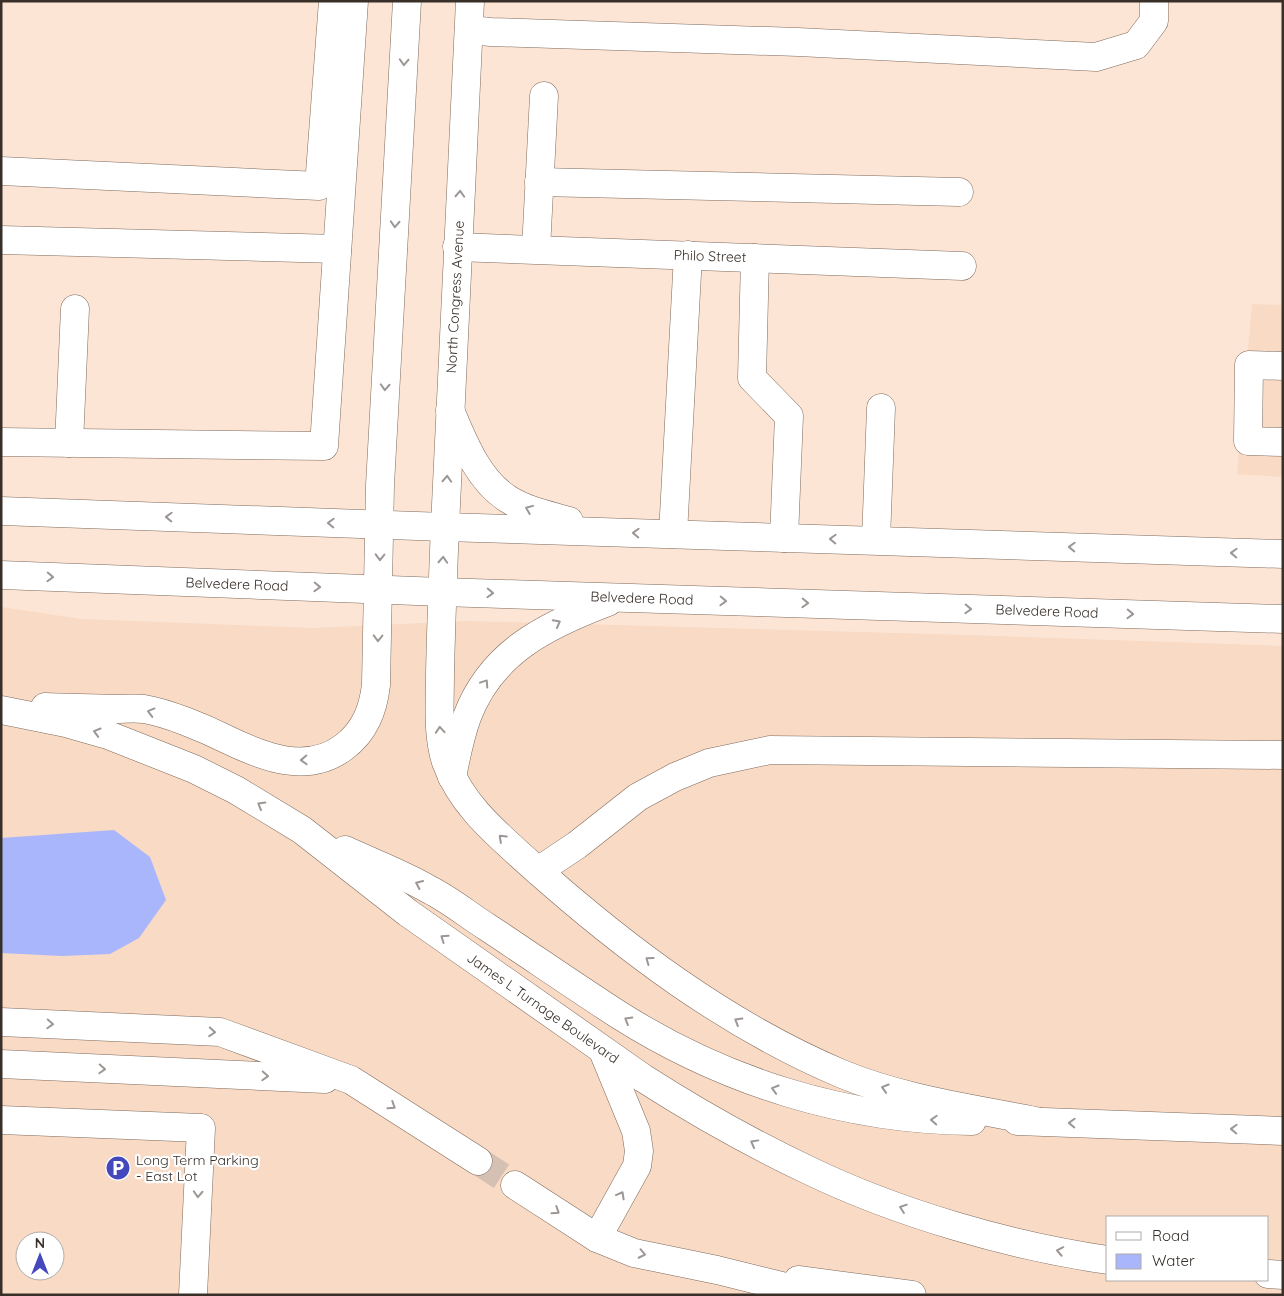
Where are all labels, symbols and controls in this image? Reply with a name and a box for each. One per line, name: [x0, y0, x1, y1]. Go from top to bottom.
one-way arrow: [398, 58, 409, 66]
one-way arrow: [455, 190, 466, 198]
street label: North Congress Avenue: [442, 220, 468, 374]
one-way arrow: [389, 221, 400, 229]
street label: Philo Street: [673, 246, 747, 266]
one-way arrow: [380, 383, 391, 391]
one-way arrow: [442, 474, 452, 482]
one-way arrow: [525, 505, 534, 515]
one-way arrow: [165, 512, 172, 522]
one-way arrow: [327, 517, 335, 528]
one-way arrow: [632, 528, 640, 539]
one-way arrow: [829, 534, 837, 544]
one-way arrow: [1067, 542, 1075, 552]
one-way arrow: [1230, 547, 1238, 558]
one-way arrow: [374, 553, 385, 561]
one-way arrow: [438, 555, 449, 563]
one-way arrow: [46, 571, 54, 582]
street label: Belvedere Road: [185, 573, 289, 595]
one-way arrow: [314, 582, 322, 592]
street label: Belvedere Road: [590, 587, 694, 609]
one-way arrow: [487, 588, 495, 599]
one-way arrow: [719, 595, 727, 606]
one-way arrow: [802, 598, 810, 609]
street label: Belvedere Road: [995, 600, 1099, 622]
one-way arrow: [964, 604, 972, 614]
one-way arrow: [1126, 609, 1134, 620]
one-way arrow: [552, 619, 561, 629]
one-way arrow: [372, 635, 383, 643]
one-way arrow: [479, 679, 488, 688]
one-way arrow: [147, 707, 155, 717]
one-way arrow: [435, 726, 446, 734]
one-way arrow: [92, 727, 101, 738]
one-way arrow: [300, 755, 308, 766]
one-way arrow: [257, 801, 266, 811]
one-way arrow: [499, 835, 508, 844]
one-way arrow: [415, 880, 424, 891]
one-way arrow: [440, 935, 450, 944]
street label: James L Turnage Boulevard: [463, 949, 623, 1067]
one-way arrow: [646, 958, 655, 966]
one-way arrow: [625, 1017, 634, 1027]
one-way arrow: [734, 1018, 743, 1028]
one-way arrow: [46, 1019, 54, 1030]
one-way arrow: [209, 1027, 217, 1038]
one-way arrow: [99, 1063, 107, 1074]
one-way arrow: [261, 1071, 269, 1081]
one-way arrow: [882, 1084, 890, 1094]
one-way arrow: [771, 1085, 780, 1095]
one-way arrow: [387, 1100, 396, 1110]
one-way arrow: [930, 1115, 938, 1126]
one-way arrow: [1067, 1118, 1075, 1128]
one-way arrow: [1230, 1124, 1238, 1134]
one-way arrow: [751, 1140, 760, 1150]
place label: Long Term Parking - East Lot: [136, 1151, 259, 1185]
parking icon: Long Term Parking - East Lot: [105, 1155, 131, 1181]
one-way arrow: [192, 1190, 203, 1198]
one-way arrow: [614, 1192, 624, 1201]
one-way arrow: [900, 1204, 908, 1214]
one-way arrow: [550, 1205, 559, 1214]
legend: [1106, 1216, 1269, 1281]
text: Road: [1152, 1226, 1189, 1245]
north arrow: [15, 1231, 65, 1281]
text: N: [35, 1234, 45, 1252]
one-way arrow: [1055, 1247, 1064, 1257]
one-way arrow: [638, 1248, 647, 1259]
text: Water: [1152, 1251, 1195, 1270]

